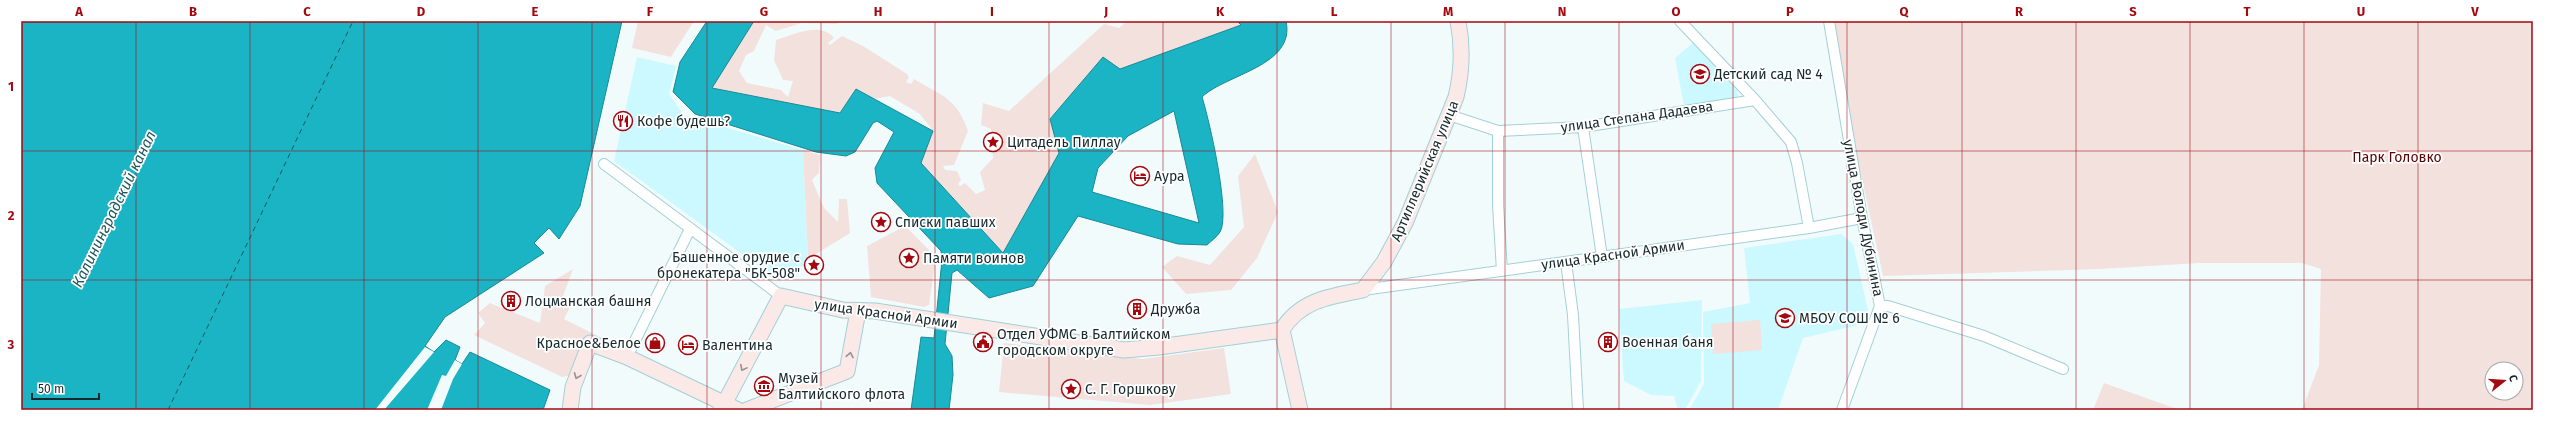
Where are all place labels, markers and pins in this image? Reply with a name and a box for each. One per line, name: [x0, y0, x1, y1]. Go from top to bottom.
school or university icon: Детский сад № 4: [1689, 63, 1711, 85]
place label: Детский сад № 4: [1713, 66, 1823, 83]
restaurant icon: Кофе будешь?: [612, 110, 634, 132]
place label: Кофе будешь?: [637, 113, 730, 130]
place icon: Цитадель Пиллау: [982, 131, 1004, 153]
place label: Цитадель Пиллау: [1007, 134, 1121, 151]
hotel icon: Аура: [1129, 165, 1151, 187]
place label: Аура: [1154, 168, 1185, 185]
place icon: Списки павших: [870, 211, 892, 233]
place label: Списки павших: [895, 214, 996, 231]
place icon: Памяти воинов: [898, 247, 920, 269]
place label: Башенное орудие с бронекатера "БК-508": [657, 249, 800, 282]
place label: Памяти воинов: [923, 250, 1024, 267]
place icon: Башенное орудие с бронекатера "БК-508": [803, 254, 825, 276]
building icon: Лоцманская башня: [500, 290, 522, 312]
place label: Лоцманская башня: [525, 293, 652, 310]
building icon: Дружба: [1126, 298, 1148, 320]
place label: Дружба: [1150, 301, 1200, 318]
school or university icon: МБОУ СОШ № 6: [1774, 307, 1796, 329]
place label: МБОУ СОШ № 6: [1799, 310, 1900, 327]
place label: Отдел УФМС в Балтийском городском округе: [997, 326, 1170, 359]
public building icon: Отдел УФМС в Балтийском городском округе: [972, 331, 994, 353]
building icon: Военная баня: [1597, 331, 1619, 353]
shop icon: Красное&Белое: [644, 332, 666, 354]
hotel icon: Валентина: [677, 334, 699, 356]
place label: Военная баня: [1622, 334, 1714, 351]
place label: Красное&Белое: [536, 335, 641, 352]
place label: Валентина: [702, 337, 773, 354]
place label: Музей Балтийского флота: [778, 370, 905, 403]
museum icon: Музей Балтийского флота: [753, 375, 775, 397]
place icon: С. Г. Горшкову: [1060, 378, 1082, 400]
place label: С. Г. Горшкову: [1085, 381, 1176, 398]

